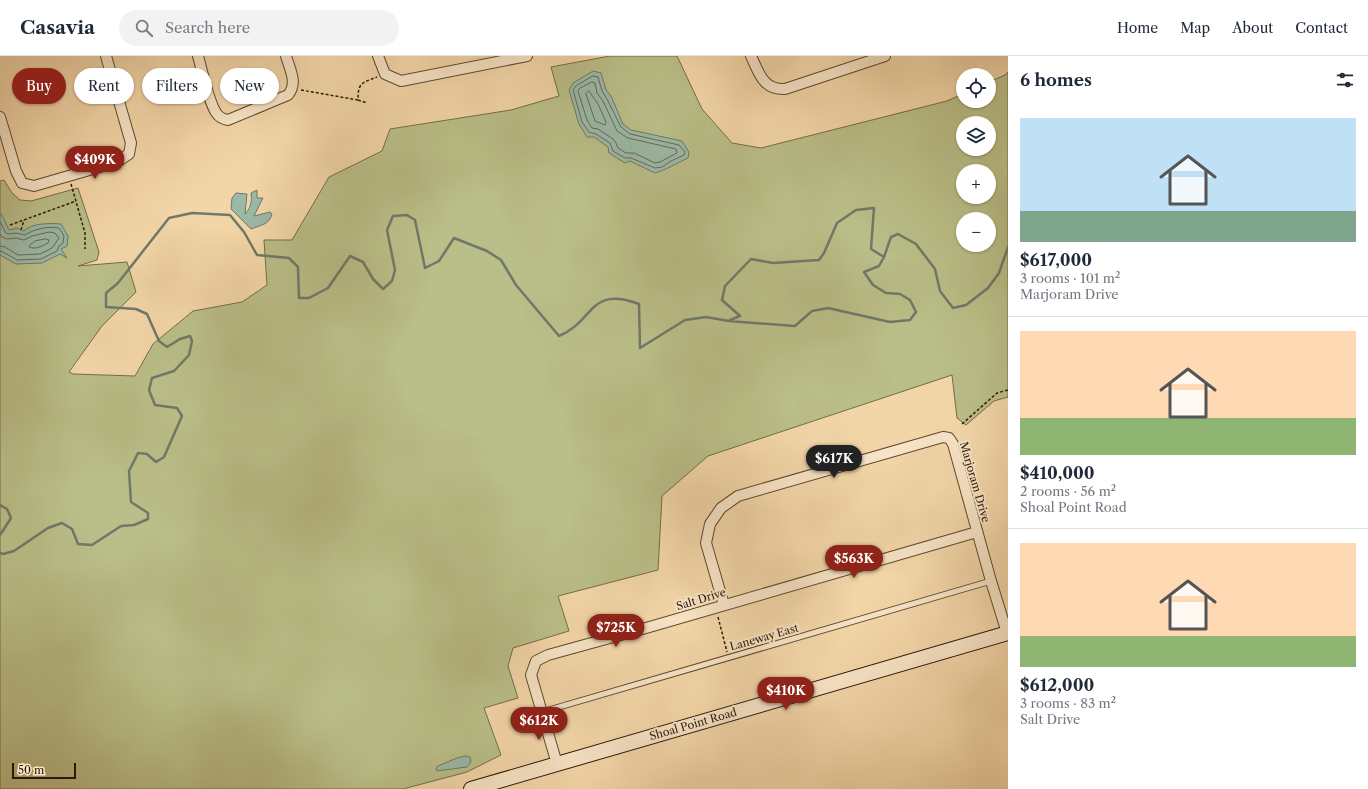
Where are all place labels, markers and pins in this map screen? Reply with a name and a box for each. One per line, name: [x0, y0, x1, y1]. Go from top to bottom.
pin: $409K: [67, 146, 123, 180]
pin: $617K: [806, 445, 862, 479]
pin: $563K: [826, 545, 882, 579]
pin: $725K: [588, 614, 644, 648]
pin: $410K: [758, 677, 814, 711]
pin: $612K: [511, 707, 567, 741]

